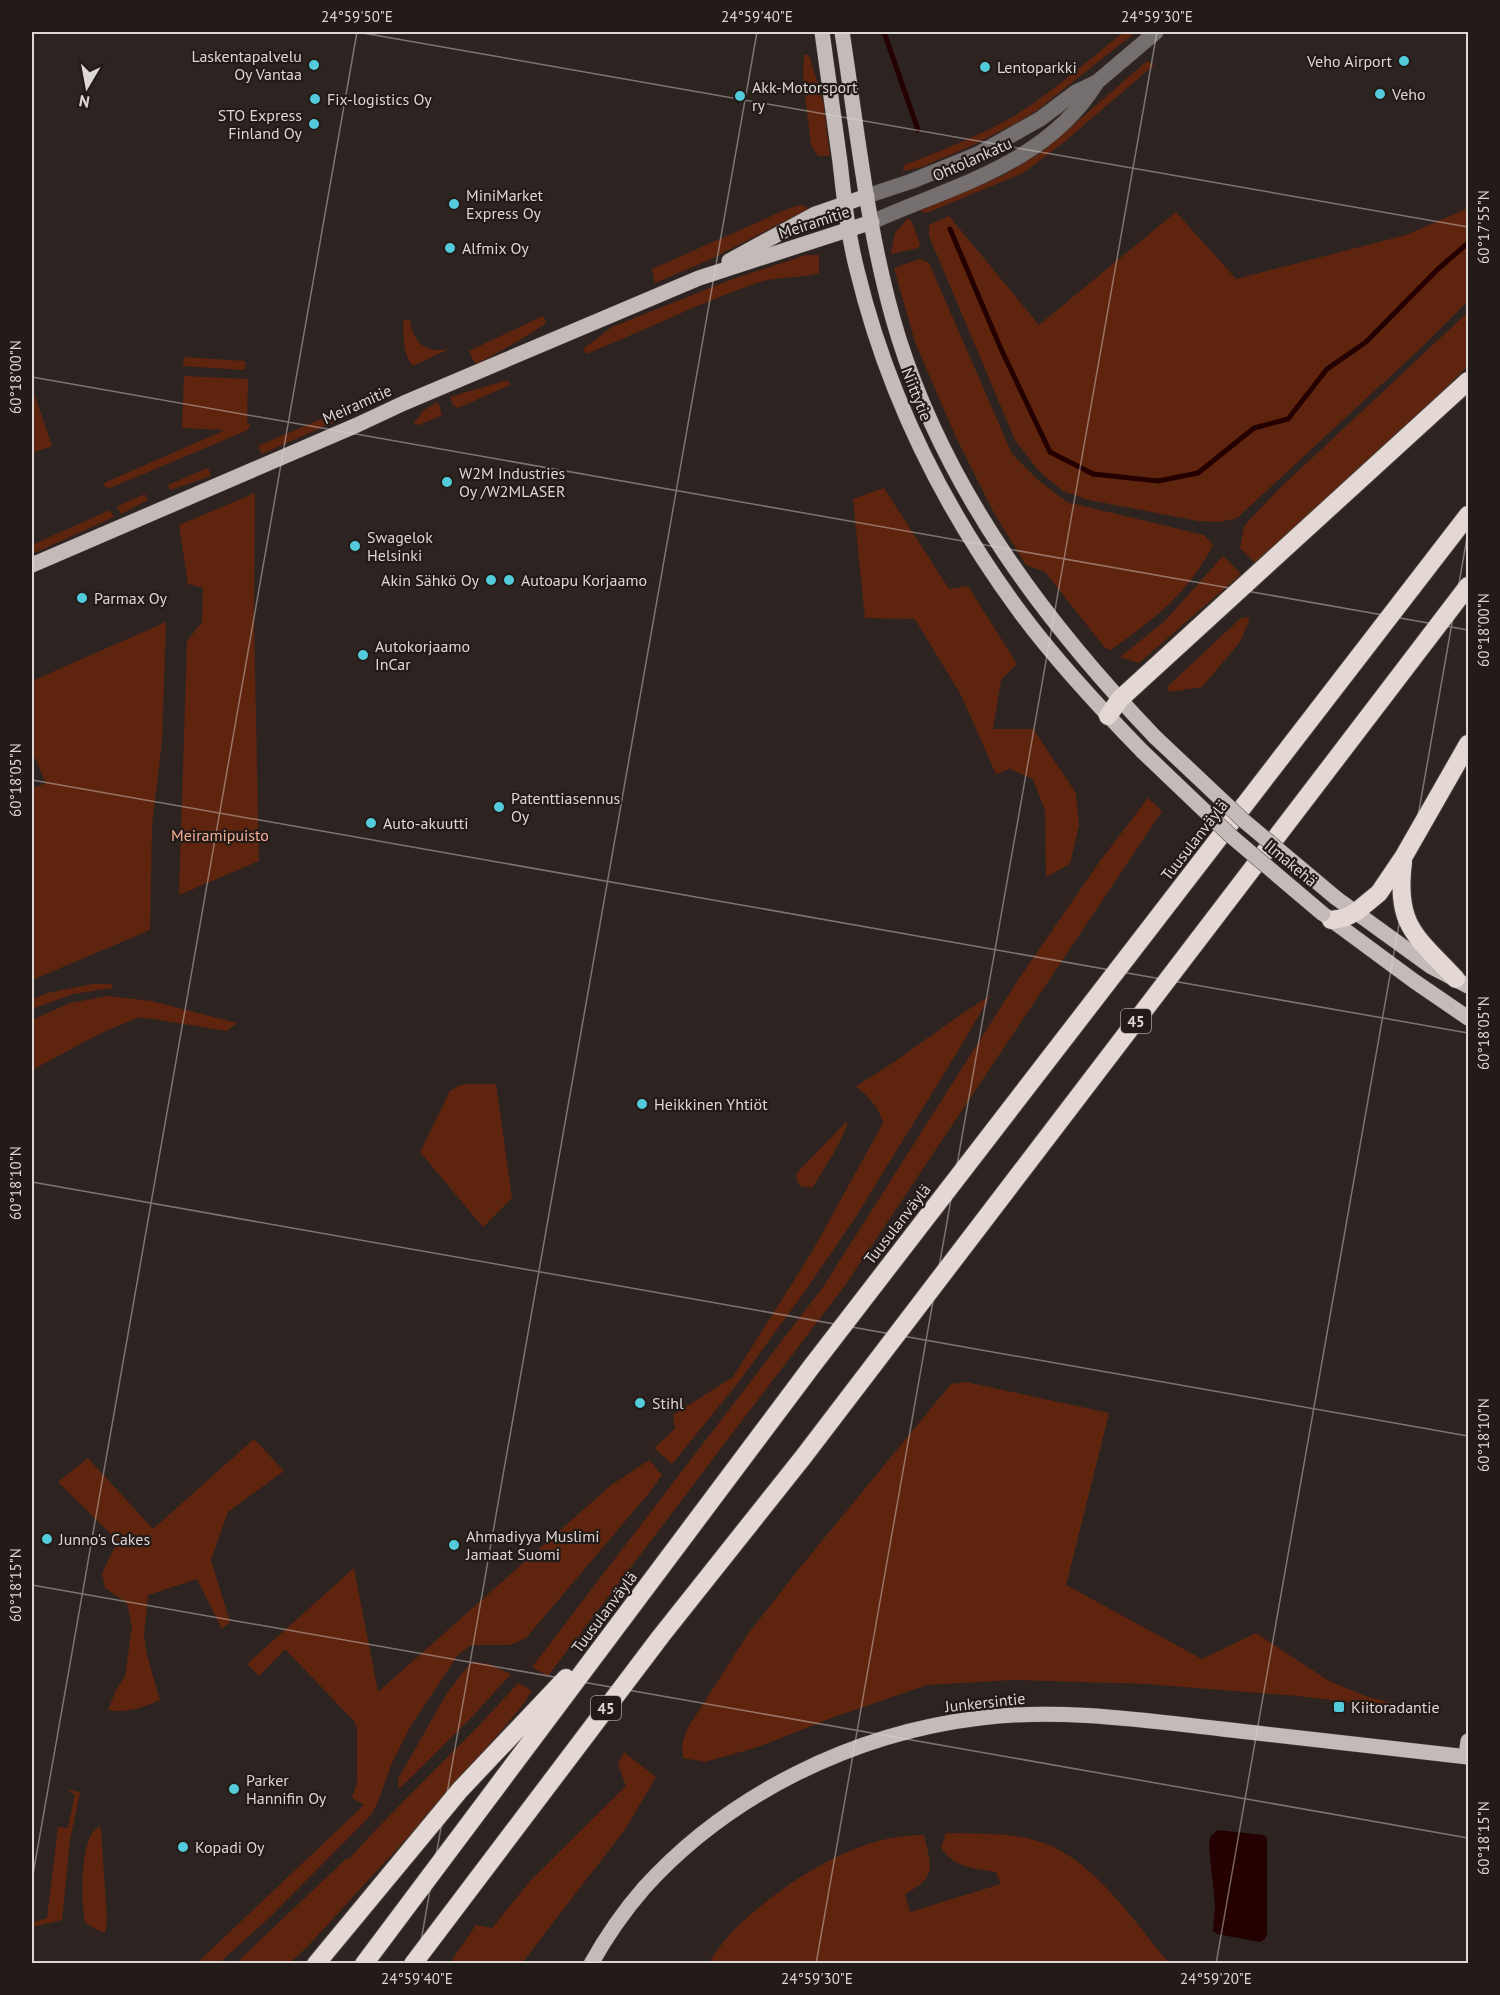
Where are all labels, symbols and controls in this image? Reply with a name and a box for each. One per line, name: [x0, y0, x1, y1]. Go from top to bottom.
text: 24°59'50"E: [321, 7, 393, 26]
text: 24°59'40"E: [721, 7, 793, 26]
text: 24°59'30"E: [1121, 7, 1193, 26]
place label: Laskentapalvelu Oy Vantaa: [191, 46, 302, 84]
place label: Veho Airport: [1306, 51, 1393, 71]
marker: Veho Airport: [1397, 54, 1411, 68]
north arrow: [57, 57, 117, 117]
place label: Lentoparkki: [997, 57, 1077, 77]
marker: Laskentapalvelu Oy Vantaa: [307, 58, 321, 72]
marker: Lentoparkki: [978, 60, 992, 74]
place label: Akk-Motorsport ry: [752, 77, 858, 115]
place label: Veho: [1391, 84, 1426, 104]
marker: Veho: [1373, 87, 1387, 101]
place label: Fix-logistics Oy: [327, 89, 432, 109]
marker: Akk-Motorsport ry: [733, 89, 747, 103]
text: N: [77, 91, 91, 113]
marker: Fix-logistics Oy: [308, 92, 322, 106]
place label: STO Express Finland Oy: [218, 105, 303, 143]
marker: STO Express Finland Oy: [307, 117, 321, 131]
street label: Ohtolankatu: [929, 133, 1015, 185]
place label: MiniMarket Express Oy: [466, 185, 544, 223]
text: 60°17'55"N: [1474, 190, 1493, 264]
marker: MiniMarket Express Oy: [447, 197, 461, 211]
street label: Meiramitie: [776, 201, 852, 243]
place label: Alfmix Oy: [462, 238, 529, 258]
marker: Alfmix Oy: [443, 241, 457, 255]
text: 60°18'00"N: [6, 340, 25, 414]
street label: Niittytie: [897, 365, 937, 423]
street label: Meiramitie: [319, 380, 395, 428]
place label: W2M Industries Oy /W2MLASER: [459, 463, 566, 501]
marker: W2M Industries Oy /W2MLASER: [440, 475, 454, 489]
place label: Swagelok Helsinki: [367, 527, 433, 565]
marker: Swagelok Helsinki: [348, 539, 362, 553]
place label: Akin Sähkö Oy: [381, 570, 480, 590]
place label: Autoapu Korjaamo: [521, 570, 647, 590]
marker: Akin Sähkö Oy: [484, 573, 498, 587]
marker: Autoapu Korjaamo: [502, 573, 516, 587]
place label: Parmax Oy: [94, 588, 167, 608]
marker: Parmax Oy: [75, 591, 89, 605]
text: 60°18'00"N: [1474, 593, 1493, 667]
place label: Autokorjaamo InCar: [375, 636, 470, 674]
marker: Autokorjaamo InCar: [356, 648, 370, 662]
text: 60°18'05"N: [6, 743, 25, 817]
place label: Patenttiasennus Oy: [511, 788, 621, 826]
street label: Tuusulanväylä: [1156, 796, 1232, 884]
marker: Patenttiasennus Oy: [492, 800, 506, 814]
place label: Auto-akuutti: [383, 813, 469, 833]
marker: Auto-akuutti: [364, 816, 378, 830]
park label: Meiramipuisto: [171, 825, 269, 845]
street label: Ilmakehä: [1261, 835, 1321, 891]
text: 60°18'05"N: [1474, 996, 1493, 1070]
road number: 45: [1121, 1009, 1151, 1033]
place label: Heikkinen Yhtiöt: [654, 1094, 768, 1114]
marker: Heikkinen Yhtiöt: [635, 1097, 649, 1111]
text: 60°18'10"N: [6, 1146, 25, 1220]
street label: Tuusulanväylä: [859, 1180, 935, 1268]
place label: Stihl: [652, 1393, 684, 1413]
marker: Stihl: [633, 1396, 647, 1410]
text: 60°18'10"N: [1474, 1398, 1493, 1472]
place label: Ahmadiyya Muslimi Jamaat Suomi: [465, 1526, 599, 1564]
place label: Junno's Cakes: [58, 1529, 150, 1549]
marker: Junno's Cakes: [40, 1532, 54, 1546]
marker: Ahmadiyya Muslimi Jamaat Suomi: [447, 1538, 461, 1552]
text: 60°18'15"N: [6, 1548, 25, 1622]
street label: Tuusulanväylä: [567, 1567, 641, 1657]
street label: Junkersintie: [943, 1688, 1026, 1716]
road number: 45: [591, 1696, 621, 1720]
place label: Kiitoradantie: [1351, 1697, 1440, 1717]
marker: Kiitoradantie: [1332, 1700, 1346, 1714]
place label: Parker Hannifin Oy: [246, 1770, 327, 1808]
marker: Parker Hannifin Oy: [227, 1782, 241, 1796]
text: 60°18'15"N: [1474, 1801, 1493, 1875]
place label: Kopadi Oy: [195, 1837, 265, 1857]
marker: Kopadi Oy: [176, 1840, 190, 1854]
text: 24°59'40"E: [381, 1969, 453, 1988]
text: 24°59'30"E: [781, 1969, 853, 1988]
text: 24°59'20"E: [1180, 1969, 1252, 1988]

